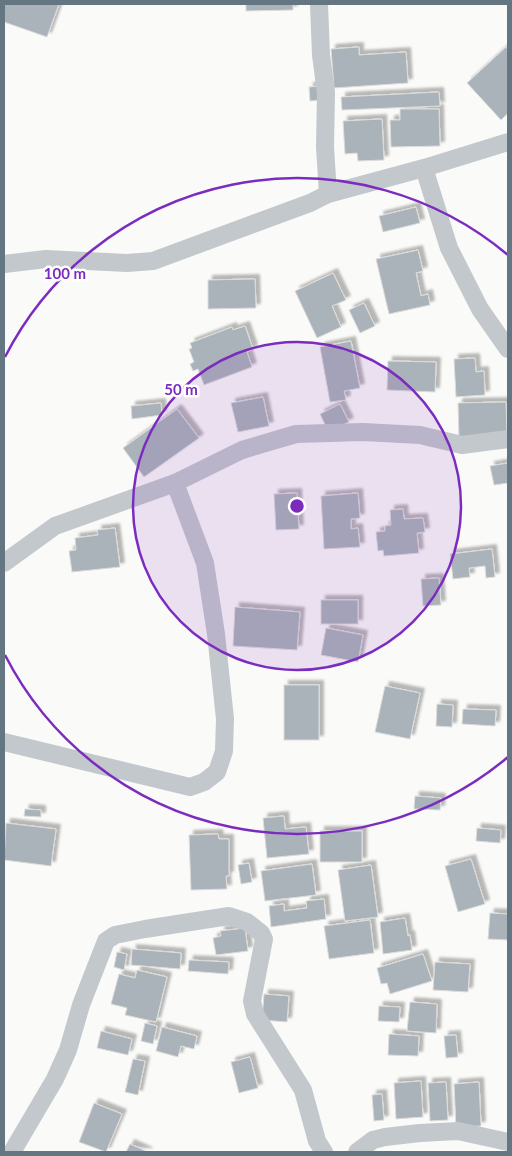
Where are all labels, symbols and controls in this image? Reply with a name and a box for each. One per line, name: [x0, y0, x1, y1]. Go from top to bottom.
text: 100 m: [44, 264, 86, 282]
text: 50 m: [164, 380, 198, 398]
centre of rings: [288, 497, 306, 515]

